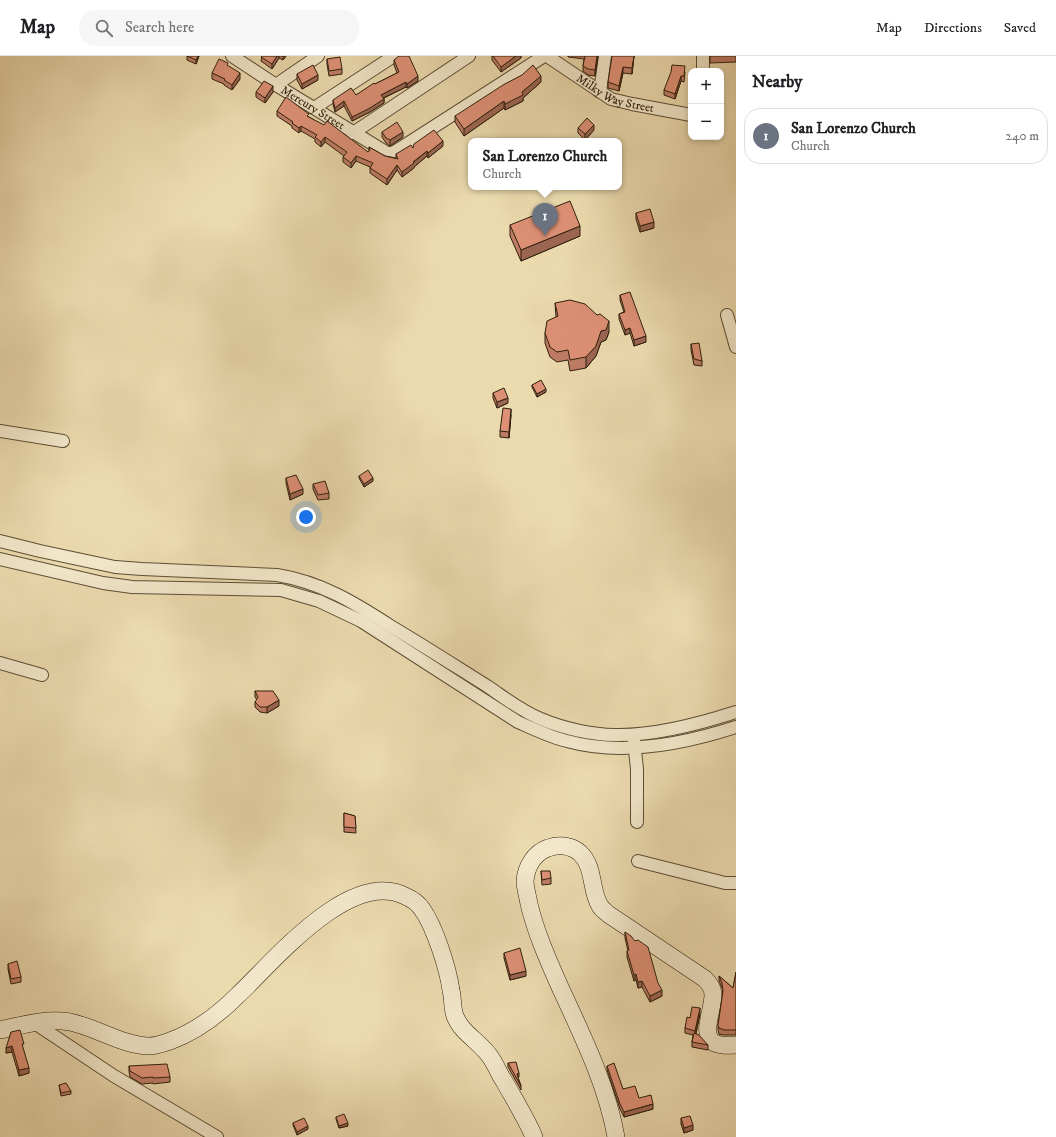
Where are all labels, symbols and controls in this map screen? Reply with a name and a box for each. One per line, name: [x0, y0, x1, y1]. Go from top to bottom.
search box: [79, 10, 359, 46]
text: Map: [20, 16, 55, 39]
icon: search: [93, 17, 115, 39]
text: Search here: [125, 18, 194, 37]
text: Map: [876, 19, 902, 37]
text: Directions: [924, 19, 982, 37]
text: Saved: [1004, 19, 1036, 37]
map controls: [688, 68, 724, 140]
button: +: [688, 68, 724, 104]
street label: Milky Way Street: [573, 71, 655, 116]
text: Nearby: [752, 71, 802, 93]
street label: Mercury Street: [278, 83, 348, 133]
button: −: [688, 104, 724, 140]
text: San Lorenzo Church: [791, 119, 916, 138]
text: 1: [764, 128, 768, 144]
text: 240 m: [1006, 128, 1039, 144]
popup: [468, 138, 622, 190]
text: Church: [791, 138, 830, 154]
text: San Lorenzo Church: [483, 147, 607, 166]
text: Church: [483, 166, 521, 182]
pin: 1: [532, 203, 558, 236]
your location: [296, 507, 316, 527]

